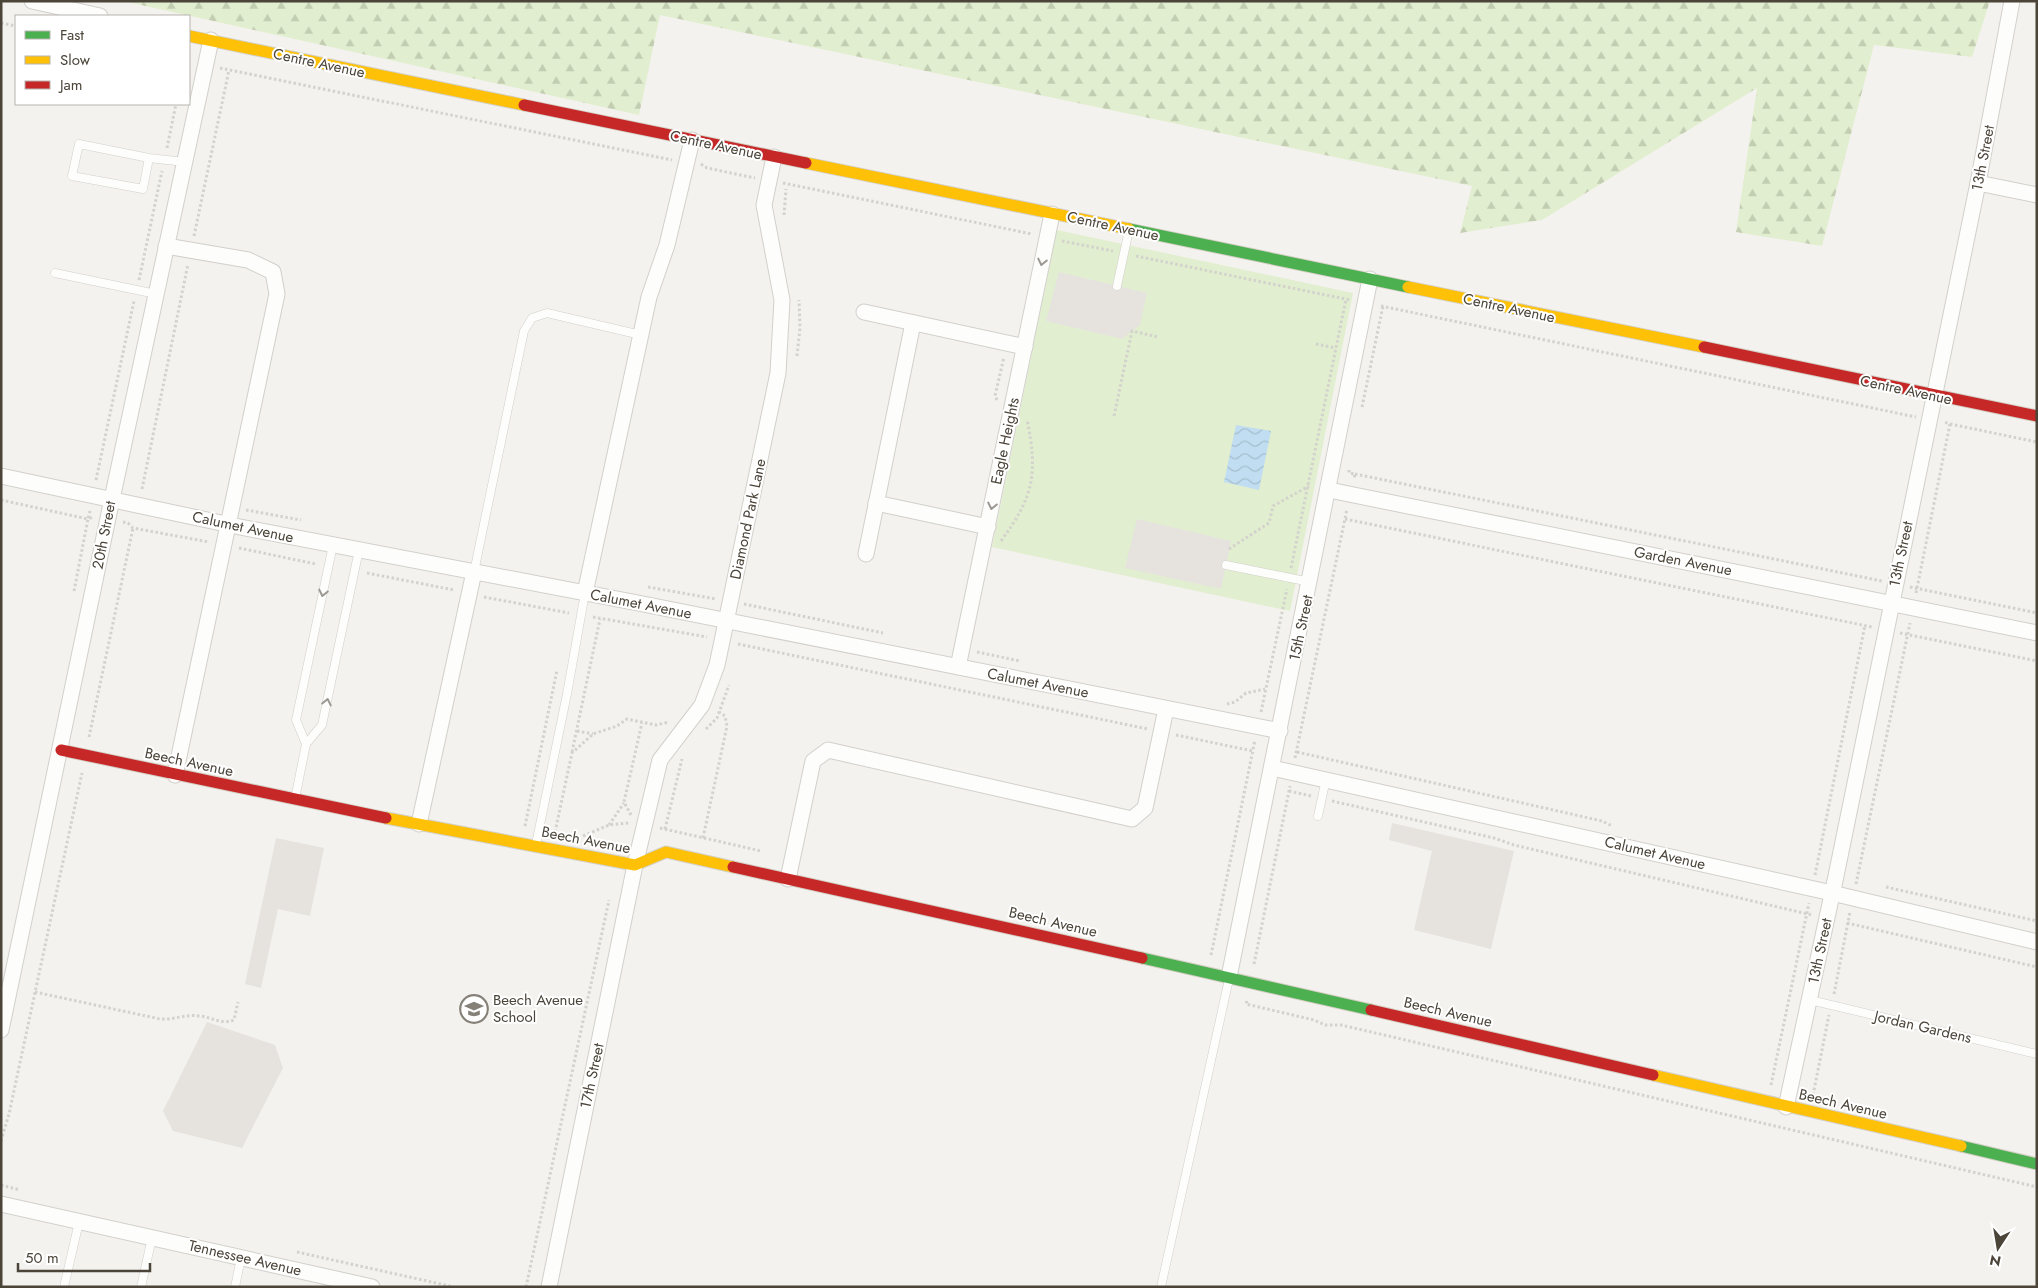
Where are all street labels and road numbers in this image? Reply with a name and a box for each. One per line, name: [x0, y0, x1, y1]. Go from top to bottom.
street label: Centre Avenue: [271, 43, 367, 84]
street label: 13th Street: [1966, 123, 2000, 193]
street label: Centre Avenue: [668, 125, 764, 166]
street label: Centre Avenue: [1065, 206, 1161, 247]
street label: Centre Avenue: [1461, 288, 1557, 329]
street label: Centre Avenue: [1858, 370, 1954, 411]
street label: Eagle Heights: [985, 396, 1025, 486]
street label: Diamond Park Lane: [724, 456, 772, 581]
street label: 20th Street: [87, 499, 121, 571]
street label: Calumet Avenue: [190, 506, 296, 549]
street label: 13th Street: [1883, 519, 1919, 589]
street label: Garden Avenue: [1632, 541, 1734, 581]
street label: Calumet Avenue: [588, 583, 694, 625]
street label: 15th Street: [1283, 593, 1319, 663]
street label: Calumet Avenue: [985, 662, 1091, 704]
street label: Beech Avenue: [143, 742, 236, 782]
street label: Beech Avenue: [540, 821, 633, 859]
street label: Calumet Avenue: [1602, 831, 1708, 875]
street label: Beech Avenue: [1007, 901, 1100, 943]
street label: 13th Street: [1802, 916, 1838, 986]
street label: Beech Avenue: [1402, 991, 1495, 1033]
street label: Jordan Gardens: [1870, 1005, 1974, 1049]
street label: 17th Street: [574, 1041, 610, 1111]
street label: Beech Avenue: [1797, 1083, 1890, 1125]
street label: Tennessee Avenue: [186, 1234, 304, 1282]

